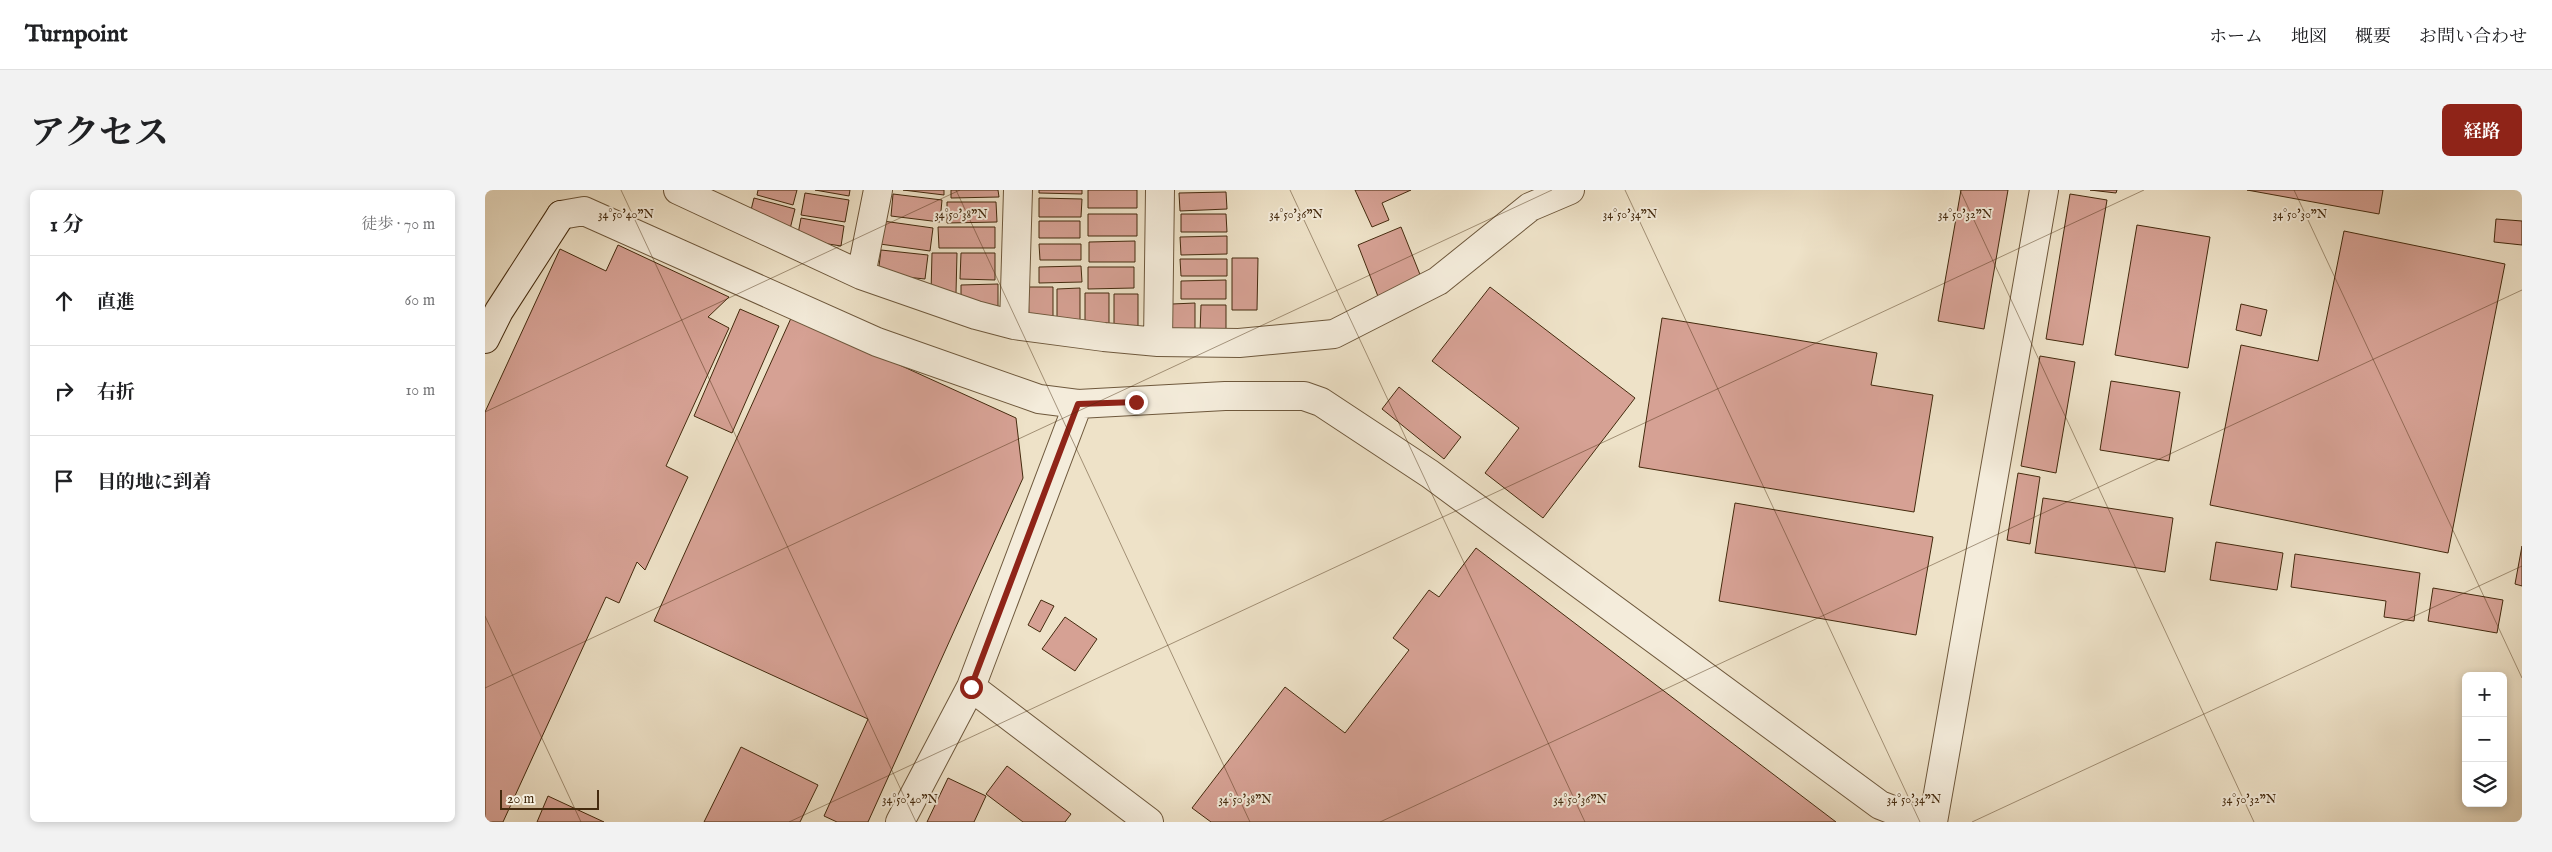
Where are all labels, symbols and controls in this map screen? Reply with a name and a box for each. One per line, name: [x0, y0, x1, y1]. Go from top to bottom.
text: Turnpoint: [25, 19, 128, 50]
text: ホーム: [2209, 26, 2263, 49]
text: 地図: [2291, 26, 2327, 49]
text: 概要: [2355, 26, 2391, 49]
text: お問い合わせ: [2419, 26, 2527, 49]
button: 経路: [2442, 104, 2522, 156]
text: アクセス: [30, 112, 169, 157]
text: 34°50'40"N: [598, 207, 655, 222]
text: 34°50'38"N: [934, 207, 988, 222]
text: 34°50'36"N: [1269, 207, 1323, 222]
text: 34°50'34"N: [1603, 207, 1658, 222]
text: 34°50'32"N: [1938, 207, 1993, 222]
text: 34°50'30"N: [2273, 207, 2328, 222]
text: 1 分: [50, 212, 83, 239]
text: 徒歩 · 70 m: [361, 215, 435, 235]
icon: ahead: [50, 287, 78, 315]
text: 直進: [97, 291, 135, 315]
text: 60 m: [405, 291, 435, 311]
icon: right: [50, 377, 78, 405]
text: 右折: [97, 381, 135, 405]
text: 10 m: [405, 381, 435, 401]
route end: [1125, 391, 1148, 414]
icon: arrive: [50, 467, 78, 495]
text: 目的地に到着: [97, 471, 211, 495]
map controls: [2462, 672, 2507, 807]
button: +: [2462, 672, 2507, 717]
route start: [960, 676, 983, 699]
button: −: [2462, 717, 2507, 762]
button: layers: [2462, 762, 2507, 807]
scale bar: [500, 787, 599, 810]
text: 20 m: [507, 790, 534, 808]
text: 34°50'40"N: [882, 792, 939, 807]
text: 34°50'38"N: [1218, 792, 1272, 807]
text: 34°50'36"N: [1553, 792, 1607, 807]
text: 34°50'34"N: [1887, 792, 1942, 807]
text: 34°50'32"N: [2222, 792, 2277, 807]

